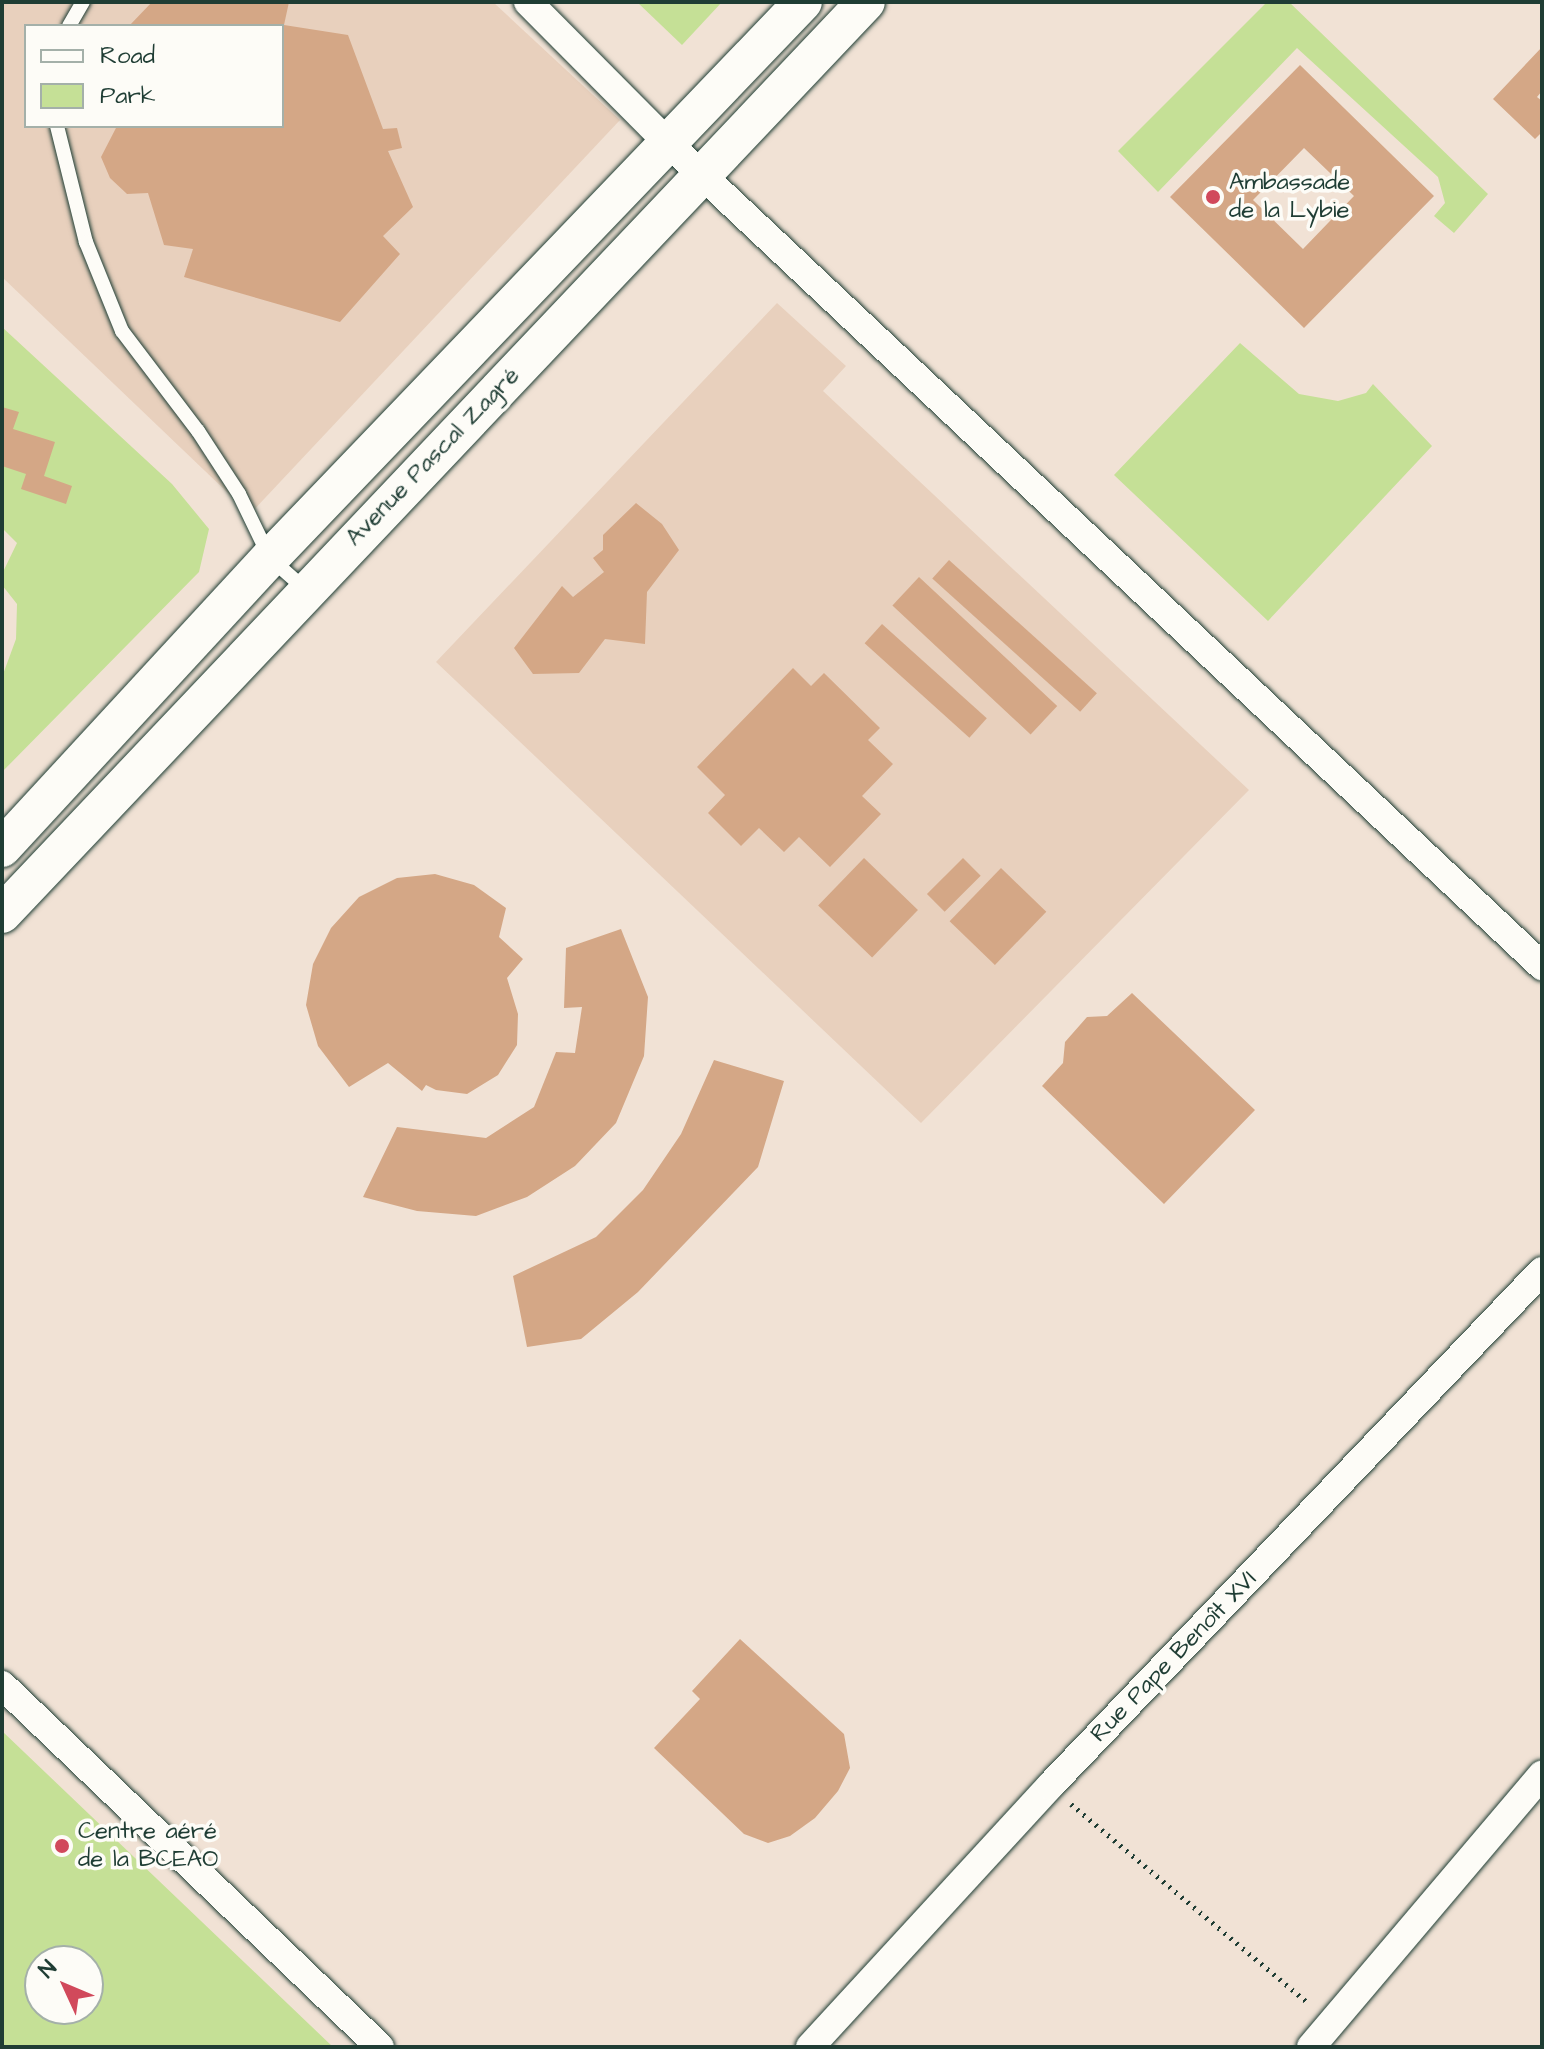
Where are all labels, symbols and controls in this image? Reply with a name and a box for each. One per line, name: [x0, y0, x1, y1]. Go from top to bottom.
legend: [24, 24, 284, 128]
text: Road: [100, 39, 155, 73]
text: Park: [100, 79, 156, 113]
place label: Ambassade de la Lybie: [1229, 169, 1350, 225]
marker: Ambassade de la Lybie: [1204, 188, 1222, 206]
street label: Avenue Pascal Zagré: [340, 362, 526, 552]
street label: Rue Pape Benoît XVI: [1085, 1565, 1263, 1749]
place label: Centre aéré de la BCEAO: [78, 1818, 218, 1874]
marker: Centre aéré de la BCEAO: [53, 1837, 71, 1855]
north arrow: [24, 1945, 104, 2025]
text: N: [32, 1954, 64, 1985]

